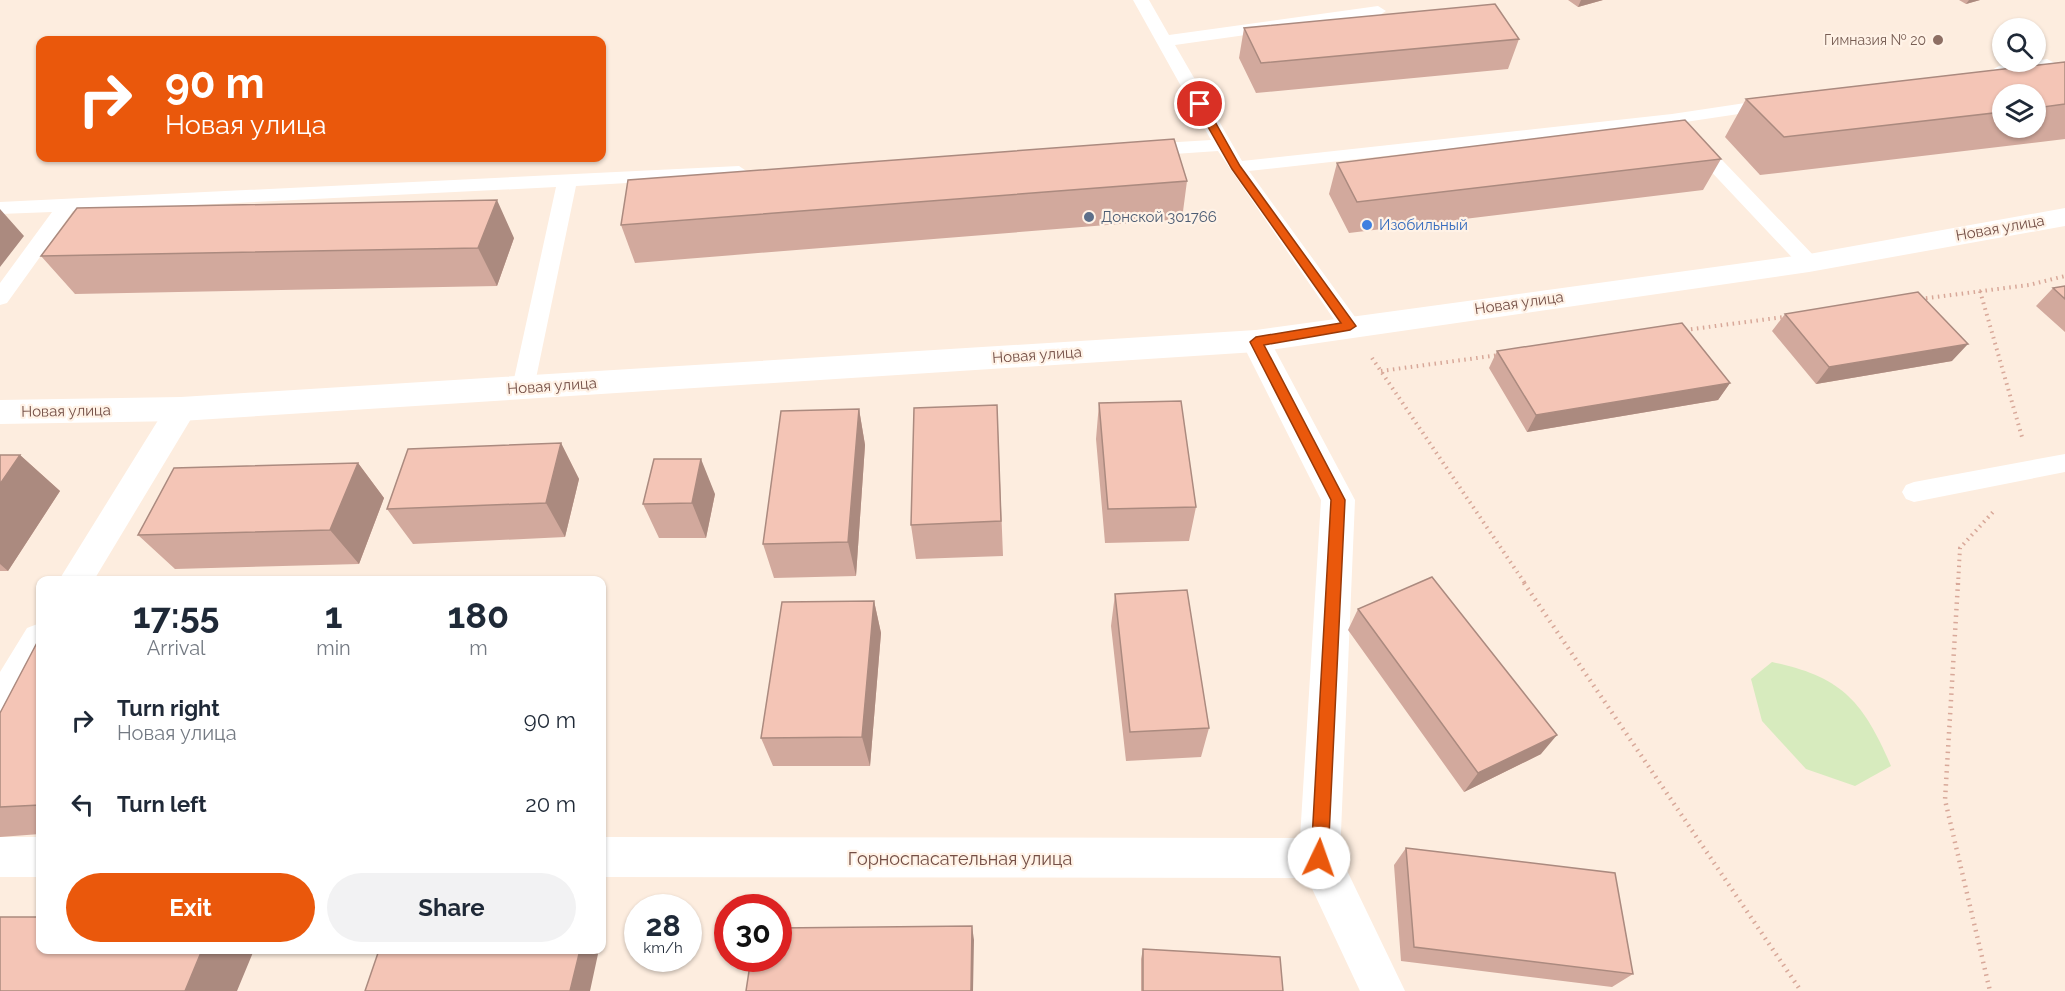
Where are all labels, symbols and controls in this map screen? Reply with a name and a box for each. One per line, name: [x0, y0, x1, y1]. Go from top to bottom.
map controls: [1992, 18, 2046, 138]
button: search: [1992, 18, 2046, 72]
place label: Гимназия № 20: [1824, 32, 1926, 48]
marker: Гимназия № 20: [1931, 33, 1945, 47]
text: 90 m: [165, 59, 265, 108]
icon: right: [66, 60, 144, 138]
pin: [1174, 78, 1225, 129]
button: layers: [1992, 84, 2046, 138]
icon: arrive: [1183, 87, 1216, 120]
text: Новая улица: [165, 109, 326, 140]
place label: Донской 301766: [1101, 208, 1217, 226]
marker: Донской 301766: [1082, 210, 1096, 224]
street label: Новая улица: [1954, 211, 2046, 245]
place label: Изобильный: [1379, 216, 1468, 234]
marker: Изобильный: [1360, 218, 1374, 232]
street label: Новая улица: [1473, 288, 1565, 318]
street label: Новая улица: [992, 343, 1082, 367]
street label: Новая улица: [507, 374, 597, 398]
street label: Новая улица: [21, 401, 111, 421]
text: 17:55: [133, 594, 220, 636]
text: 1: [325, 594, 342, 636]
text: 180: [448, 594, 509, 636]
text: Arrival: [147, 636, 206, 660]
text: min: [316, 636, 351, 660]
text: m: [469, 636, 488, 660]
text: Turn right: [117, 695, 220, 721]
icon: right: [66, 704, 99, 737]
text: 90 m: [524, 707, 576, 733]
text: Новая улица: [117, 721, 237, 745]
icon: left: [66, 788, 99, 821]
text: Turn left: [117, 791, 207, 817]
text: 20 m: [525, 791, 576, 817]
position arrow: [1287, 826, 1351, 890]
street label: Горноспасательная улица: [848, 848, 1072, 869]
button: Exit: [66, 873, 315, 942]
button: Share: [327, 873, 576, 942]
speed limit sign: 30: [714, 894, 792, 972]
text: 28: [645, 908, 681, 943]
text: km/h: [643, 939, 683, 957]

